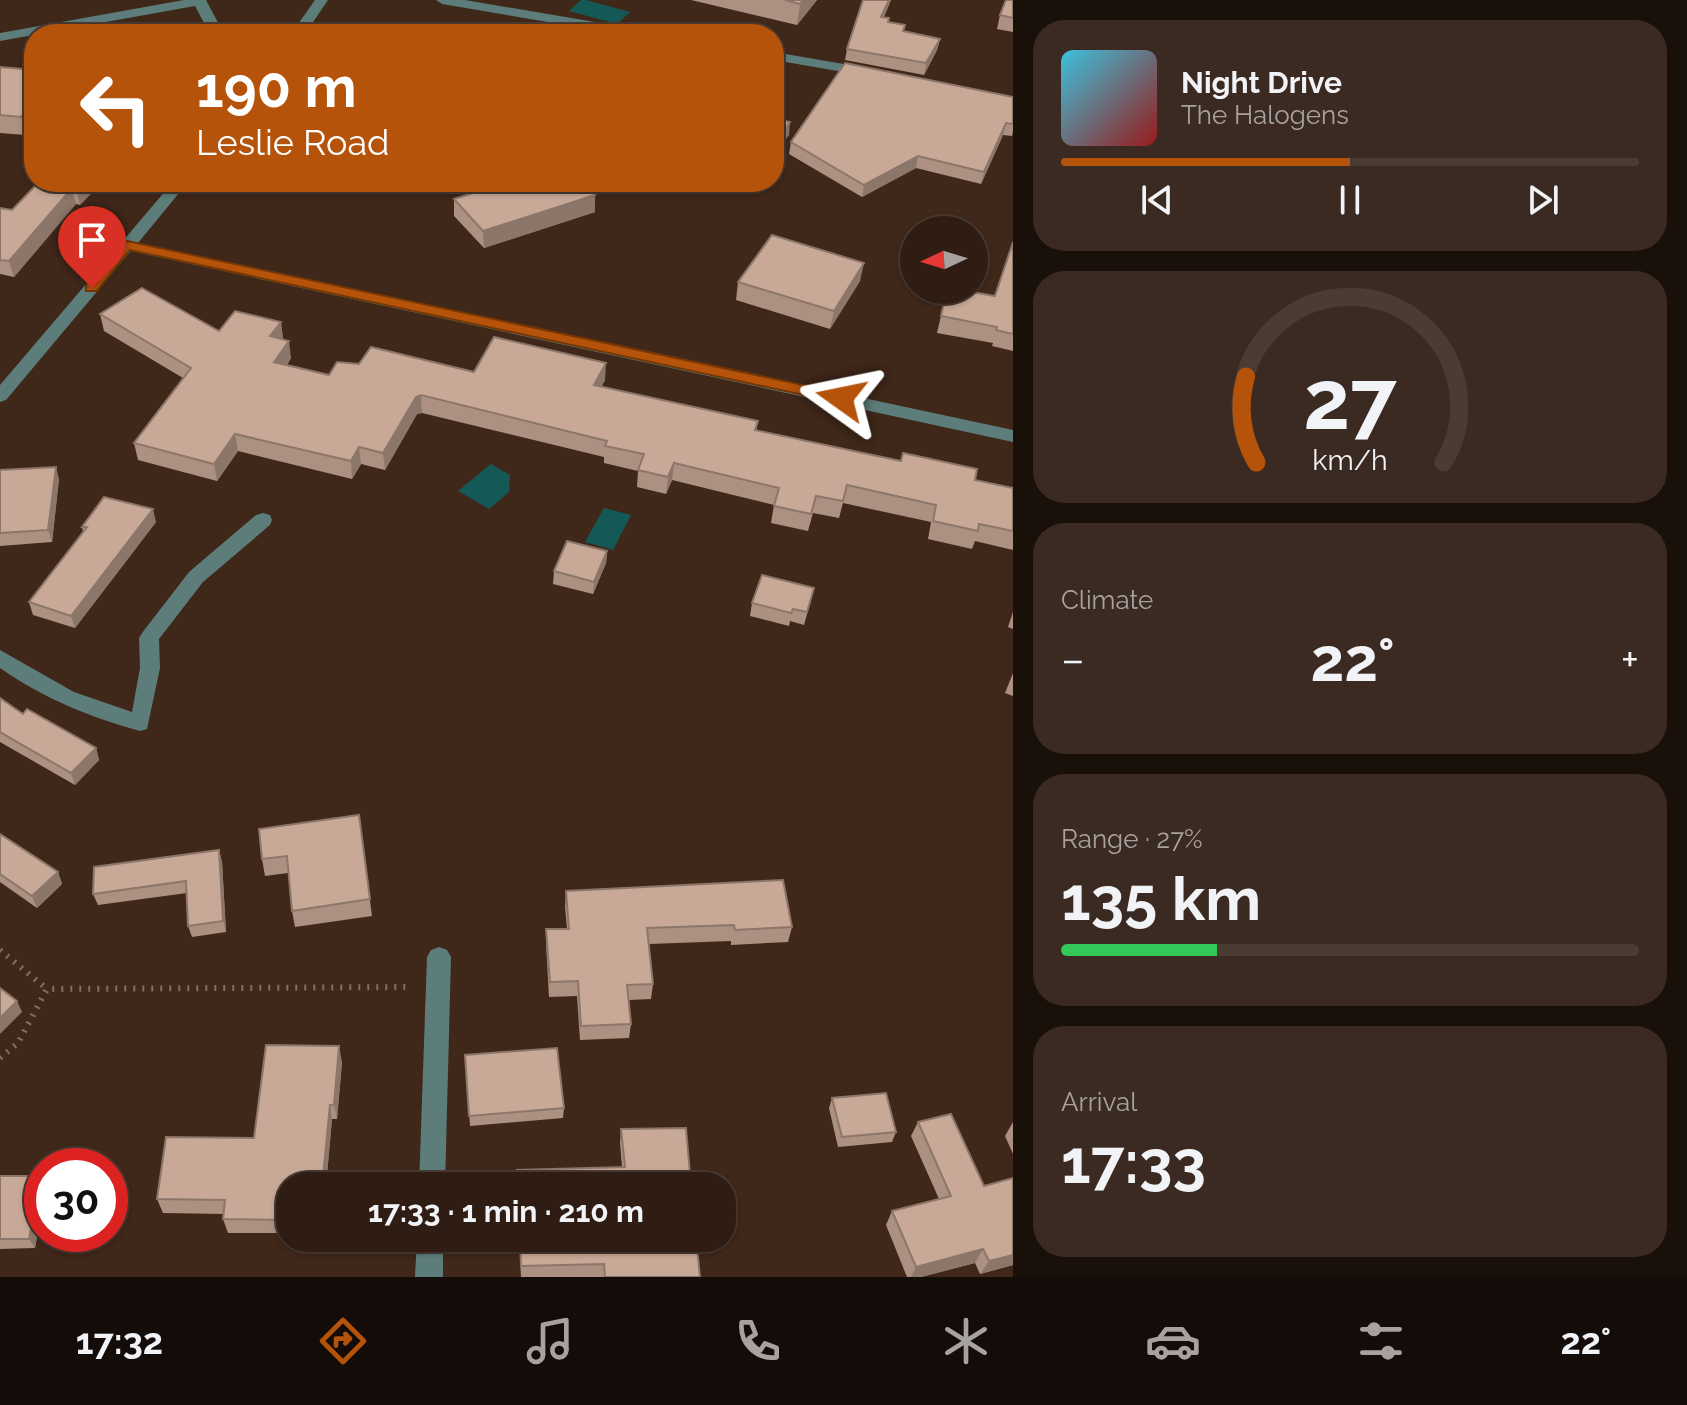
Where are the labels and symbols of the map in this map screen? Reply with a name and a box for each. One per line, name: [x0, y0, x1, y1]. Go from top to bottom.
pin: [58, 206, 126, 288]
north arrow: [900, 216, 988, 304]
position arrow: [799, 356, 883, 440]
speed limit sign: 30: [24, 1148, 128, 1252]

